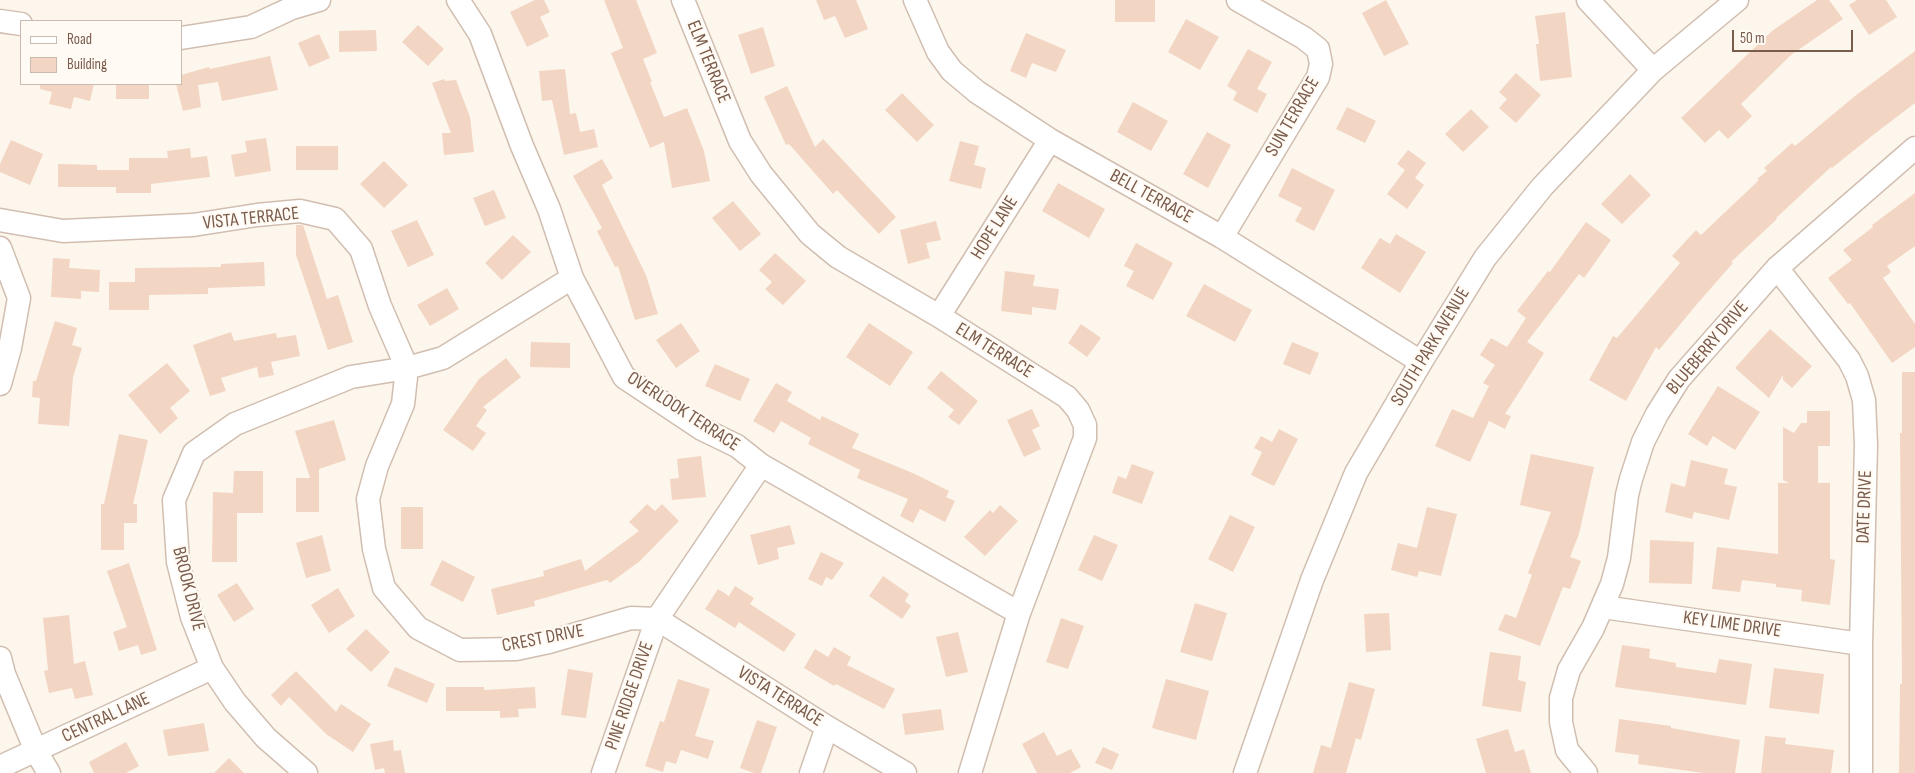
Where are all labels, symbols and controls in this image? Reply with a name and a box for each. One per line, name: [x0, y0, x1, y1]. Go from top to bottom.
street label: ELM TERRACE: [681, 17, 735, 107]
legend: [20, 20, 182, 85]
scale bar: [1735, 20, 1856, 52]
text: 50 m: [1740, 29, 1765, 48]
text: Road: [67, 30, 92, 49]
text: Building: [67, 55, 107, 74]
street label: SUN TERRACE: [1261, 73, 1325, 161]
street label: BELL TERRACE: [1106, 165, 1196, 229]
street label: HOPE LANE: [967, 192, 1023, 264]
street label: VISTA TERRACE: [202, 203, 300, 235]
street label: SOUTH PARK AVENUE: [1387, 284, 1475, 410]
street label: BLUEBERRY DRIVE: [1662, 297, 1754, 399]
street label: ELM TERRACE: [951, 318, 1037, 384]
street label: OVERLOOK TERRACE: [623, 367, 743, 457]
street label: DATE DRIVE: [1852, 470, 1878, 544]
street label: BROOK DRIVE: [167, 545, 209, 633]
street label: KEY LIME DRIVE: [1682, 607, 1782, 643]
street label: CREST DRIVE: [500, 620, 586, 658]
street label: PINE RIDGE DRIVE: [601, 639, 659, 753]
street label: VISTA TERRACE: [733, 662, 827, 732]
street label: CENTRAL LANE: [59, 688, 153, 748]

